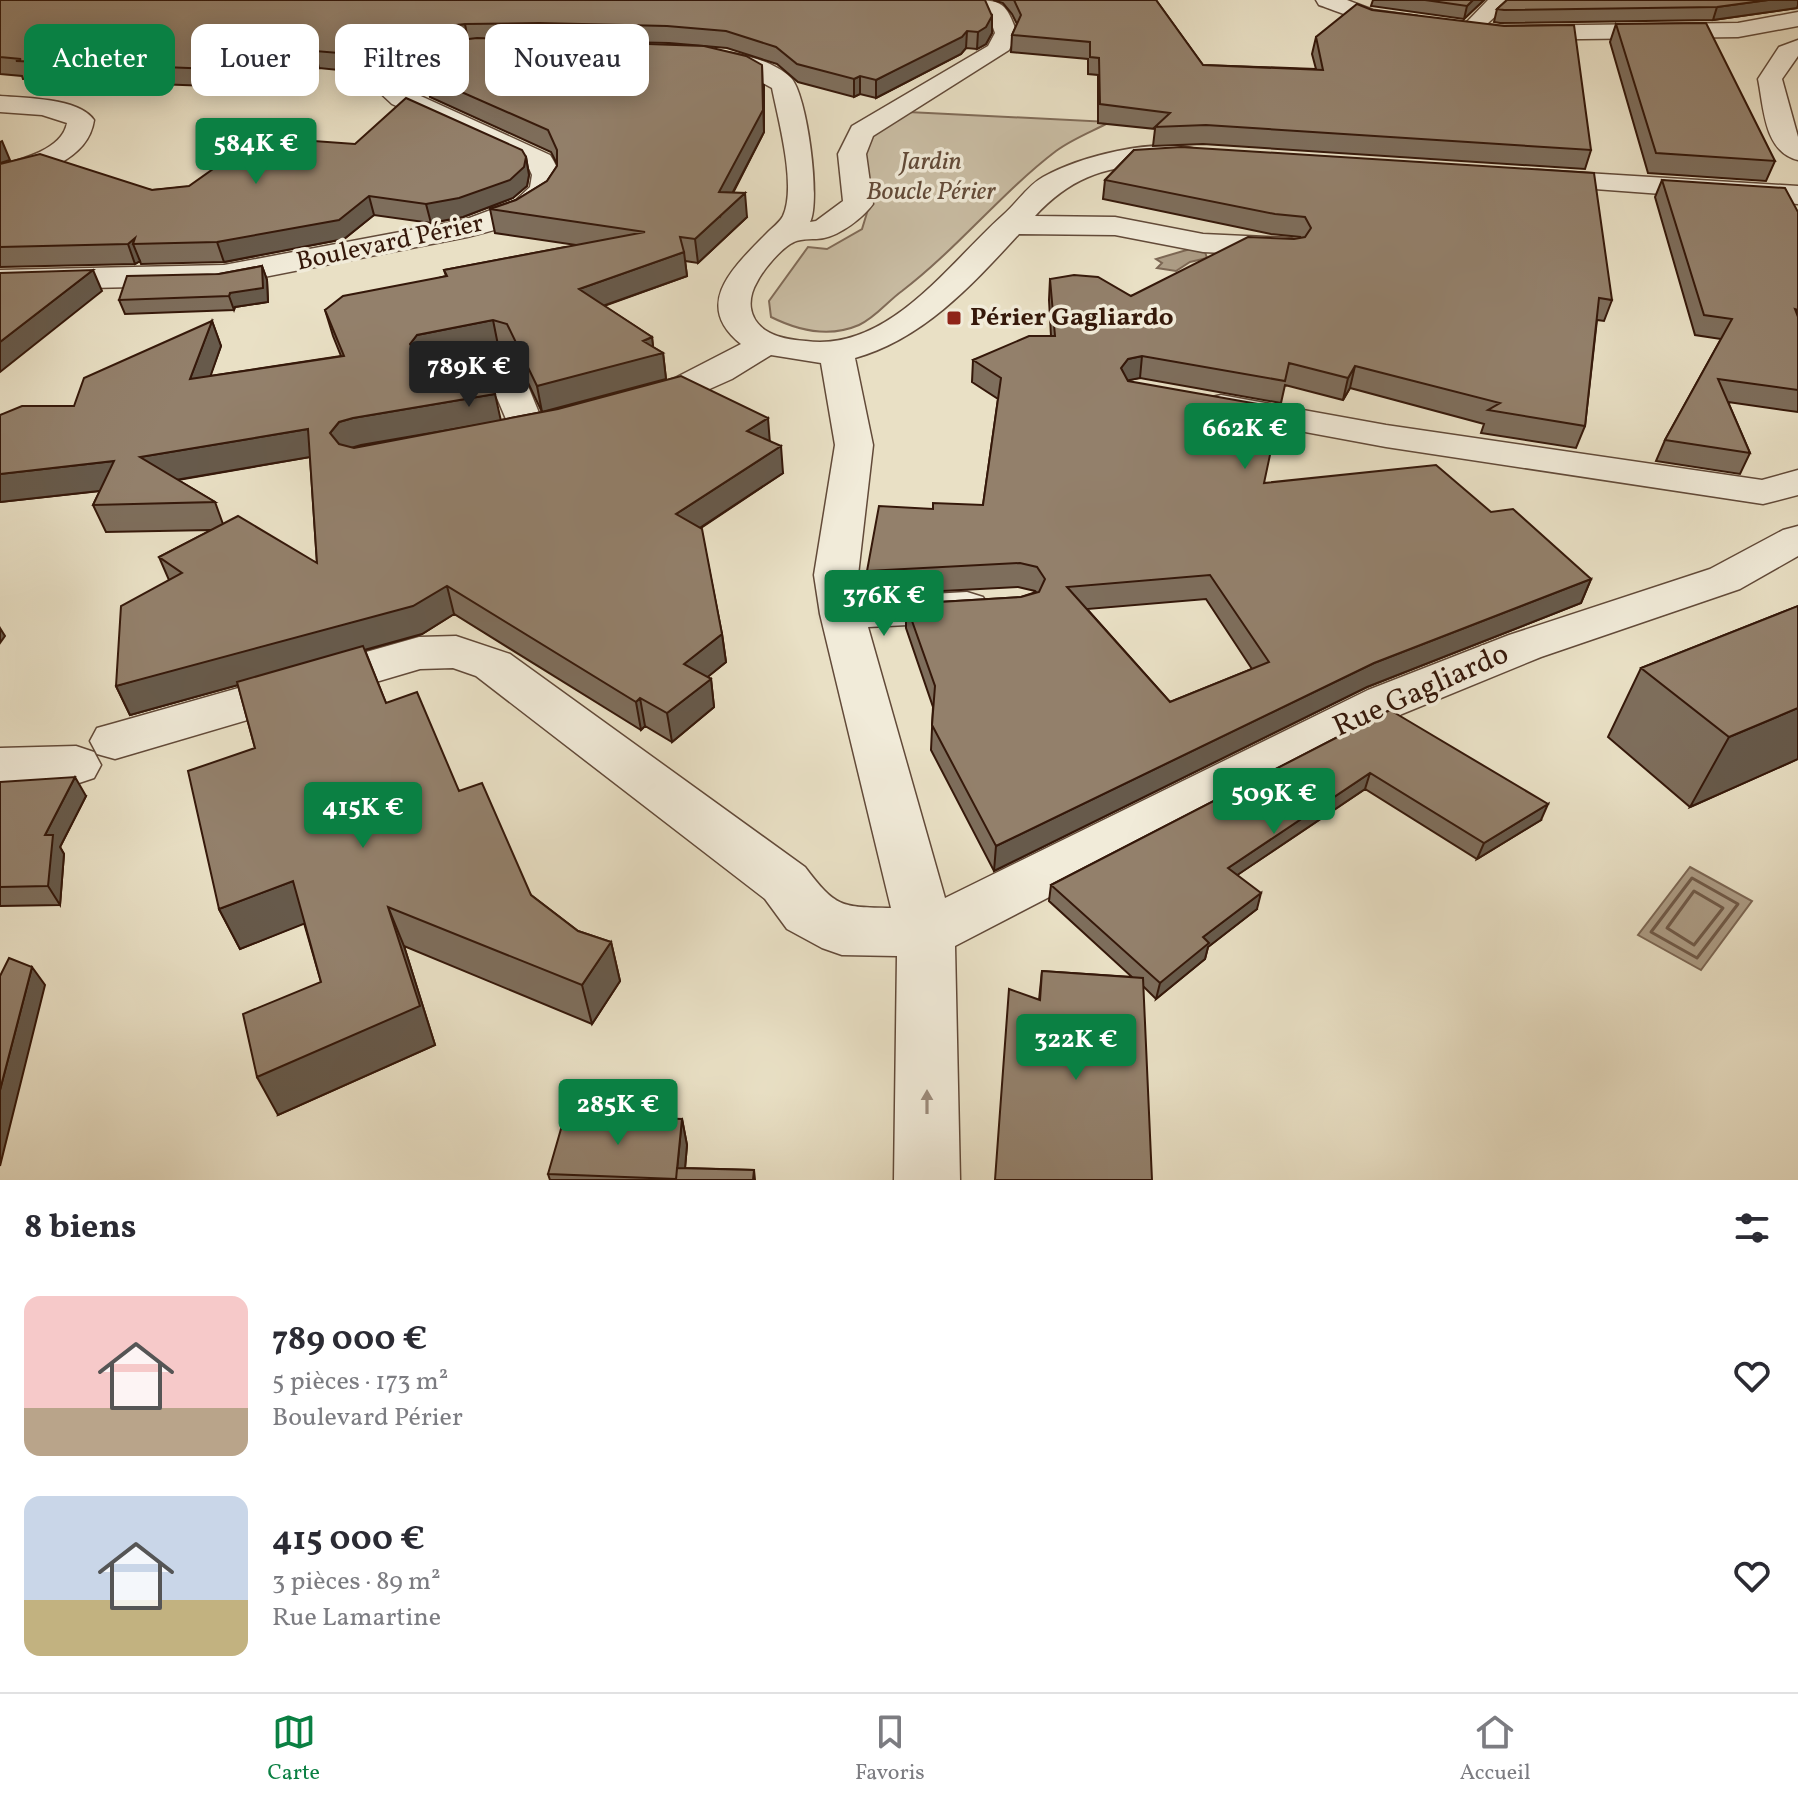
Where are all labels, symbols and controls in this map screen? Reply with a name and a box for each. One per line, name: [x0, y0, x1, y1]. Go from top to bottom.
chip: Acheter: [24, 24, 175, 96]
chip: Louer: [191, 24, 319, 96]
chip: Filtres: [335, 24, 469, 96]
chip: Nouveau: [485, 24, 649, 96]
pin: 584K €: [191, 118, 321, 186]
text: 584K €: [214, 126, 298, 162]
park label: Jardin Boucle Périer: [866, 144, 996, 210]
street label: Boulevard Périer: [293, 206, 487, 280]
place label: Périer Gagliardo: [970, 300, 1174, 336]
marker: Périer Gagliardo: [945, 309, 963, 327]
pin: 789K €: [404, 341, 534, 409]
text: 789K €: [427, 349, 511, 385]
pin: 662K €: [1180, 403, 1310, 471]
text: 662K €: [1202, 411, 1288, 447]
pin: 376K €: [819, 570, 949, 638]
text: 376K €: [843, 578, 925, 614]
street label: Rue Gagliardo: [1326, 634, 1516, 748]
pin: 509K €: [1209, 768, 1339, 836]
text: 509K €: [1231, 776, 1317, 812]
pin: 415K €: [298, 782, 428, 850]
text: 415K €: [322, 790, 404, 826]
pin: 322K €: [1011, 1014, 1141, 1082]
text: 322K €: [1034, 1022, 1118, 1058]
pin: 285K €: [553, 1079, 683, 1147]
text: 285K €: [577, 1087, 659, 1123]
one-way arrow: [921, 1089, 933, 1114]
text: 8 biens: [24, 1205, 137, 1252]
icon: filters: [1730, 1206, 1774, 1250]
text: 789 000 €: [272, 1317, 427, 1364]
icon: home: [88, 1328, 184, 1424]
icon: heart: [1730, 1354, 1774, 1398]
text: 5 pièces · 173 m²: [272, 1364, 448, 1400]
text: Boulevard Périer: [272, 1400, 463, 1436]
text: 415 000 €: [272, 1517, 425, 1564]
icon: home: [88, 1528, 184, 1624]
icon: heart: [1730, 1554, 1774, 1598]
text: 3 pièces · 89 m²: [272, 1564, 441, 1600]
text: Rue Lamartine: [272, 1600, 441, 1636]
tab: Carte: [267, 1710, 320, 1789]
tab: Favoris: [855, 1710, 925, 1789]
tab: Accueil: [1460, 1710, 1531, 1789]

